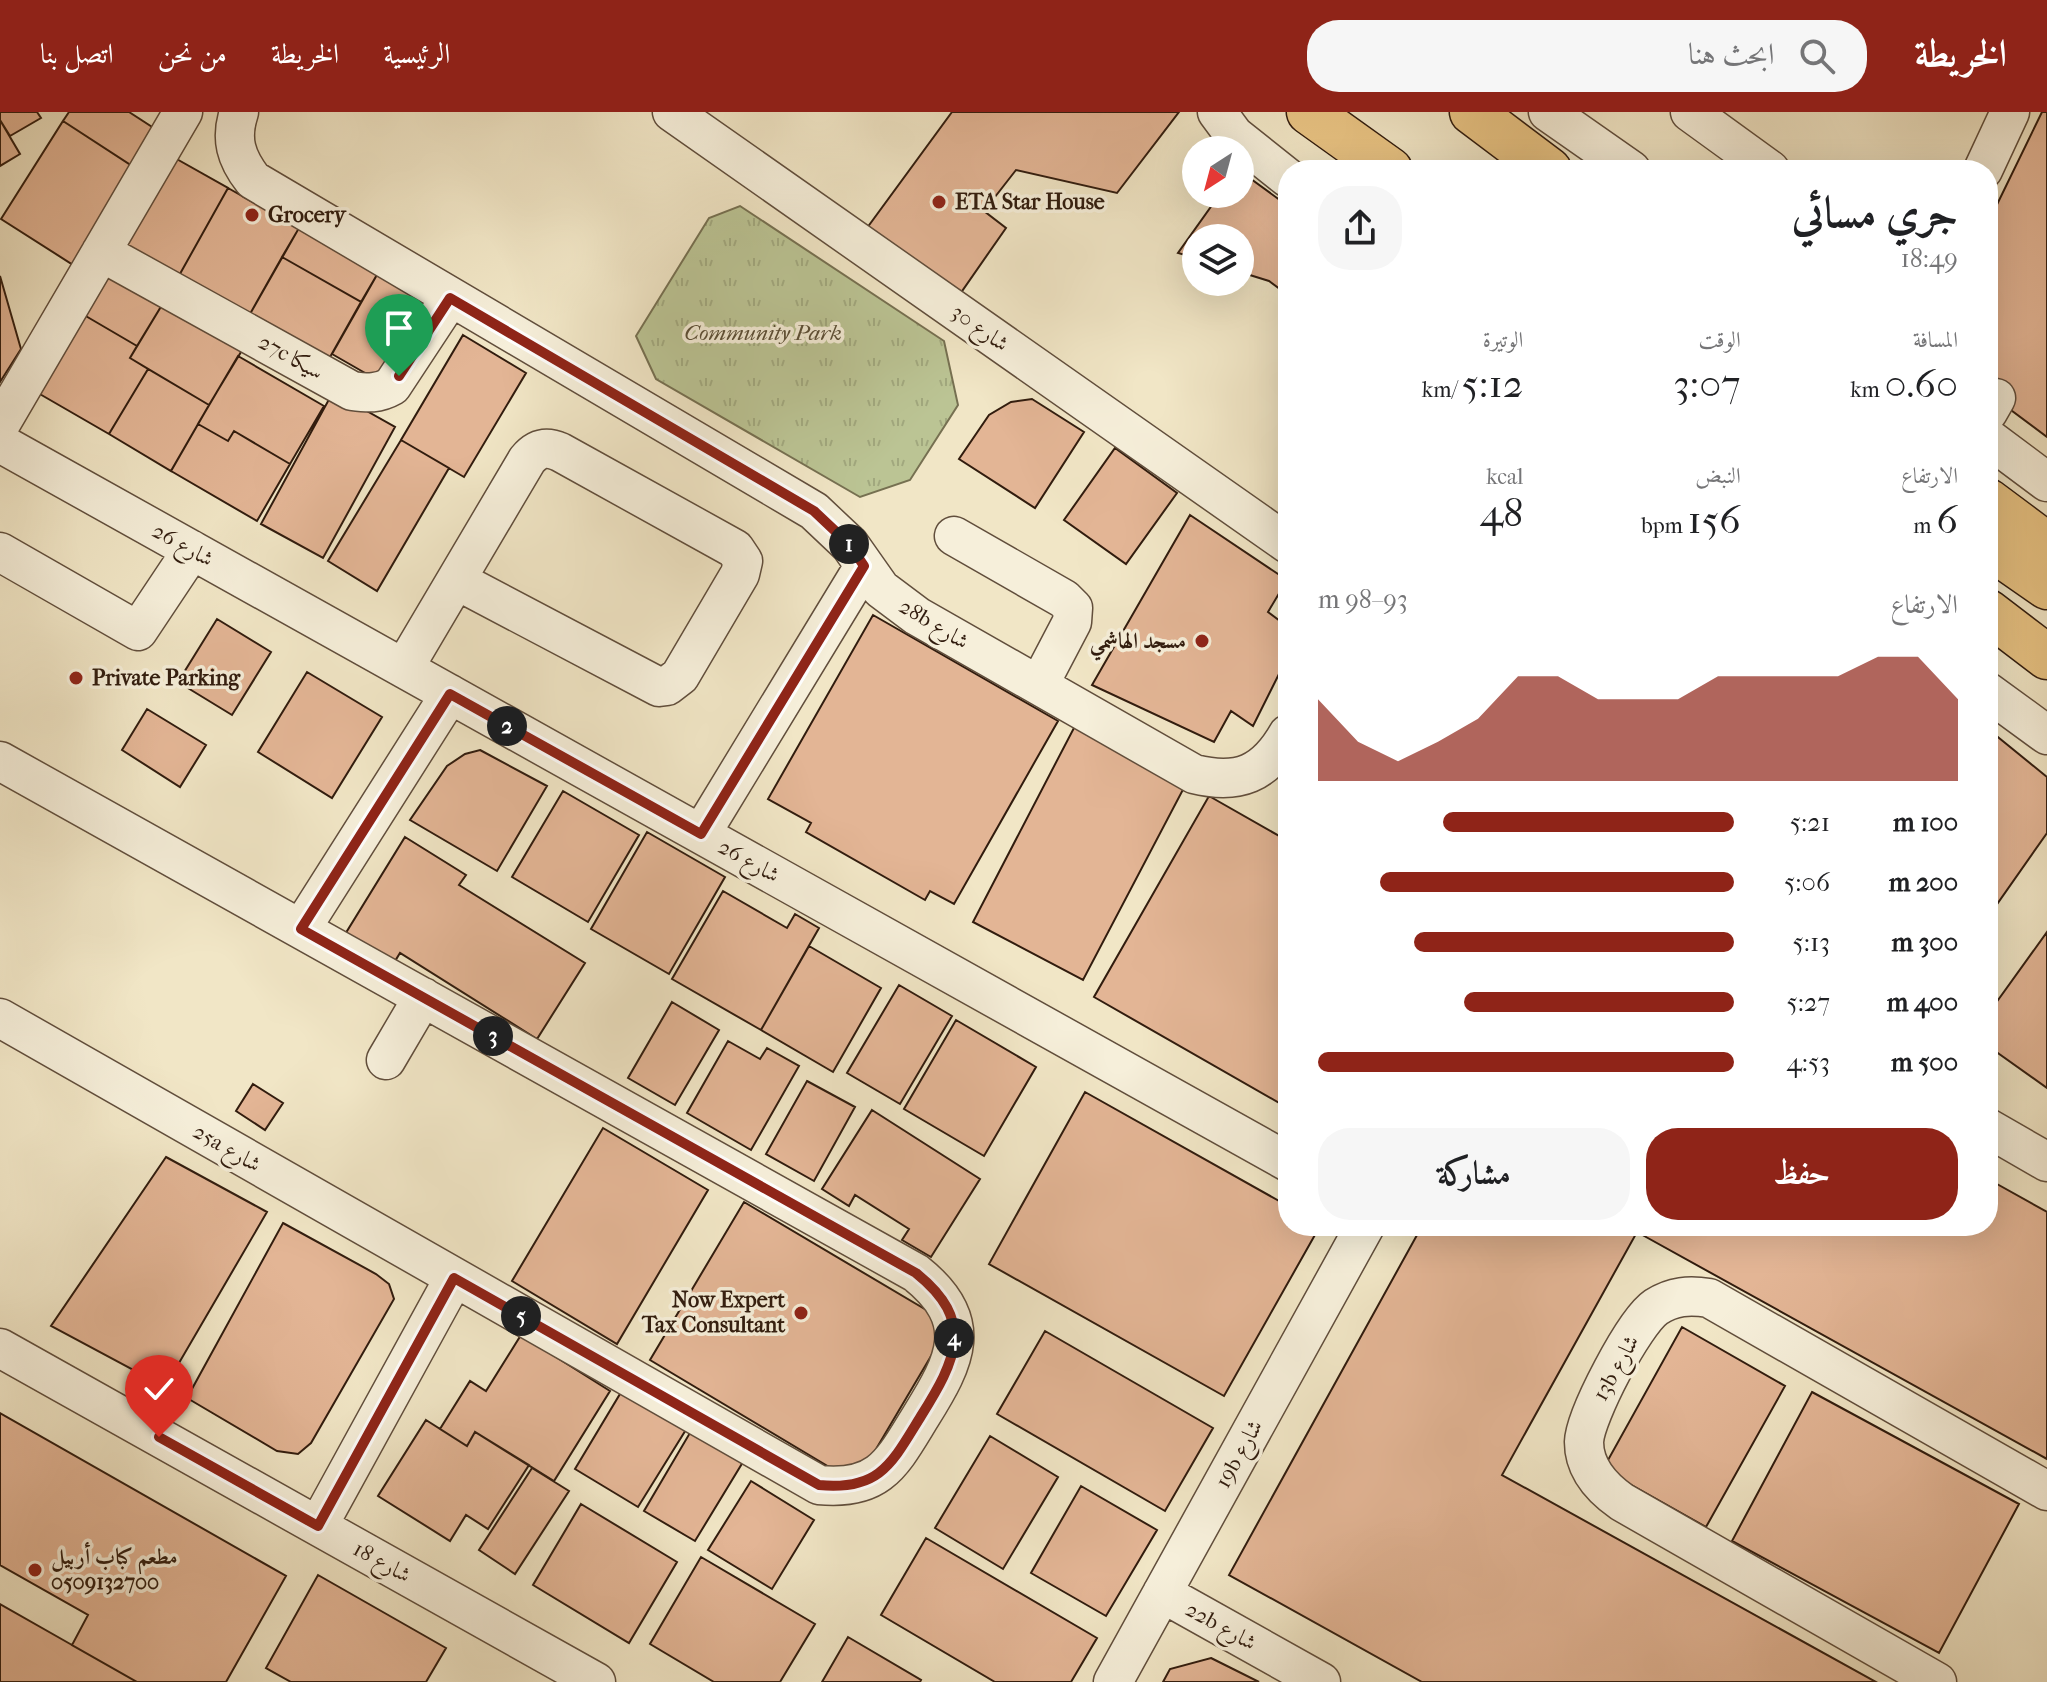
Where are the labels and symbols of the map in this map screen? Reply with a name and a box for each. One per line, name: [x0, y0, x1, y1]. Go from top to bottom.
north arrow: [1182, 136, 1254, 208]
place label: ETA Star House: [955, 189, 1105, 215]
marker: ETA Star House: [930, 193, 948, 211]
place label: Grocery: [268, 202, 347, 228]
marker: Grocery: [243, 206, 261, 224]
pin: [365, 294, 433, 376]
street label: شارع 30: [943, 299, 1014, 361]
park label: Community Park: [684, 320, 842, 346]
street label: 27c سيكا: [254, 329, 328, 385]
street label: شارع 26: [145, 518, 218, 577]
pin: 1: [829, 524, 869, 564]
street label: 28b شارع: [892, 593, 974, 659]
place label: مسجد الهاشمي: [1090, 628, 1186, 661]
marker: مسجد الهاشمي: [1193, 632, 1211, 650]
place label: Private Parking: [92, 665, 241, 691]
marker: Private Parking: [67, 669, 85, 687]
pin: 2: [487, 706, 527, 746]
street label: شارع 26: [711, 834, 784, 893]
pin: 3: [473, 1016, 513, 1056]
street label: 25a شارع: [186, 1118, 266, 1182]
place label: Now Expert Tax Consultant: [641, 1287, 786, 1338]
pin: 5: [501, 1296, 541, 1336]
marker: Now Expert Tax Consultant: [792, 1304, 810, 1322]
pin: 4: [934, 1318, 974, 1358]
street label: 13b شارع: [1587, 1331, 1649, 1408]
pin: [125, 1355, 193, 1437]
street label: 19b شارع: [1210, 1415, 1273, 1495]
street label: شارع 18: [346, 1536, 415, 1593]
place label: مطعم كباب أربيل 0509132700: [51, 1541, 178, 1595]
marker: مطعم كباب أربيل 0509132700: [26, 1561, 44, 1579]
street label: 22b شارع: [1179, 1596, 1261, 1660]

